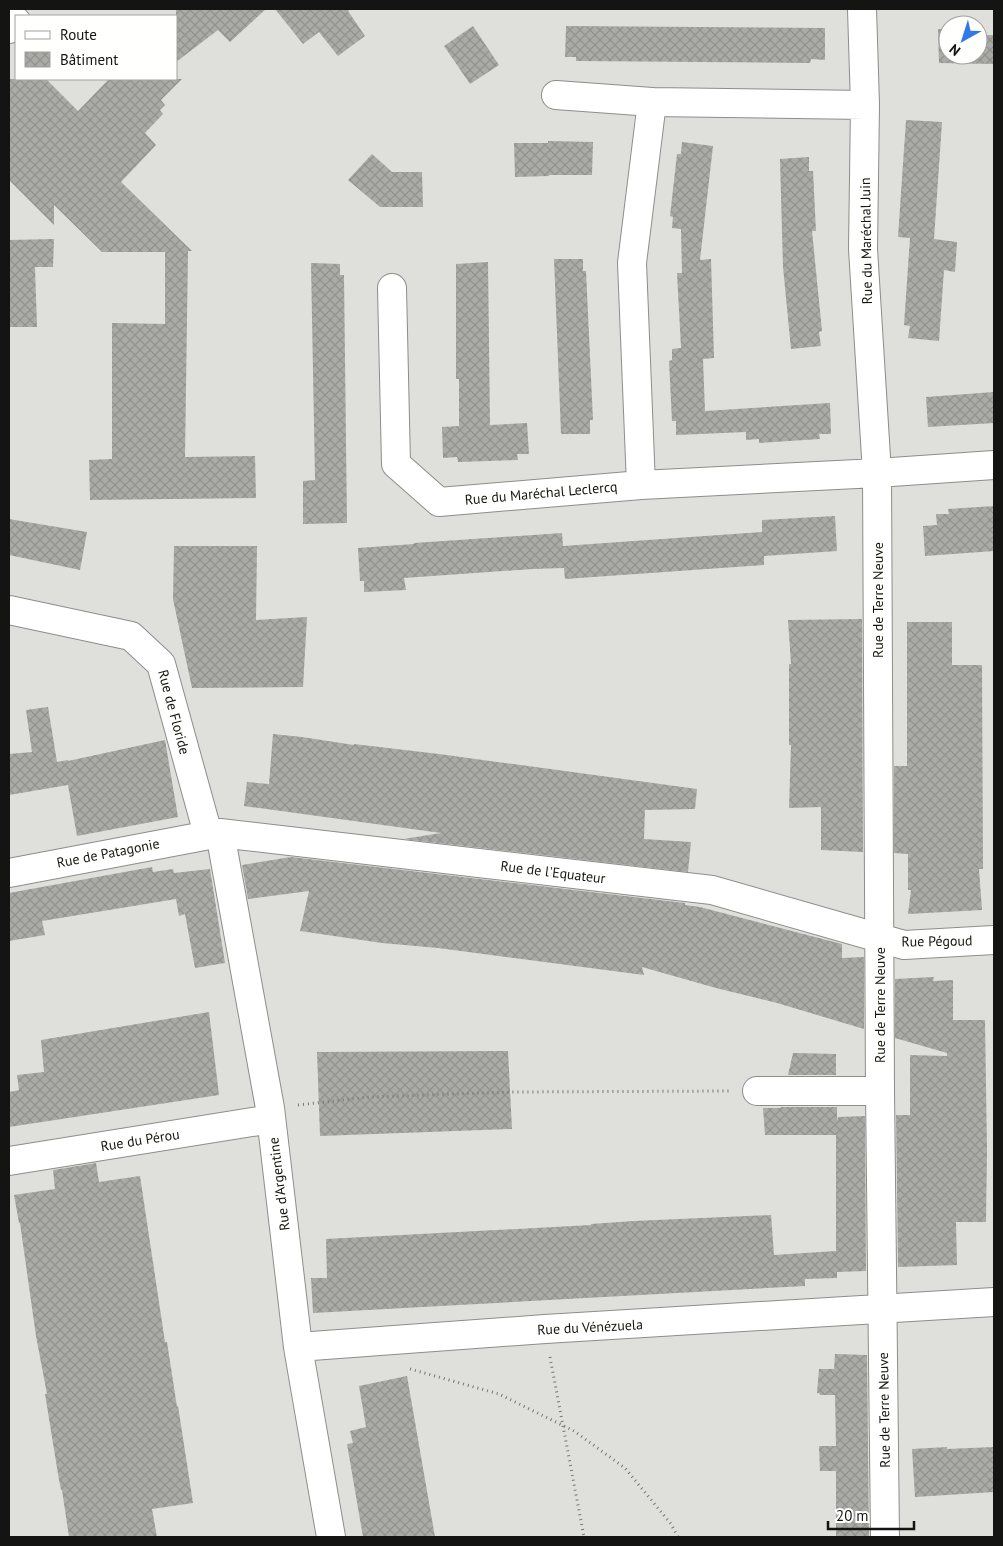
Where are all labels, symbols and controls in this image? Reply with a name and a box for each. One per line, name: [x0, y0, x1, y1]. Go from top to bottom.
legend: [15, 15, 178, 80]
north arrow: [938, 15, 988, 65]
text: Route: [60, 25, 97, 44]
text: N: [946, 40, 964, 60]
text: Bâtiment: [60, 50, 118, 69]
street label: Rue du Maréchal Juin: [856, 177, 876, 305]
street label: Rue du Maréchal Leclercq: [464, 477, 618, 509]
street label: Rue de Terre Neuve: [869, 542, 887, 658]
street label: Rue de Floride: [154, 668, 194, 756]
street label: Rue de Patagonie: [55, 834, 161, 872]
street label: Rue de l'Equateur: [499, 857, 607, 887]
street label: Rue Pégoud: [901, 931, 973, 951]
street label: Rue de Terre Neuve: [871, 947, 889, 1063]
street label: Rue du Pérou: [99, 1125, 181, 1155]
street label: Rue d'Argentine: [264, 1136, 294, 1232]
street label: Rue du Vénézuela: [537, 1315, 643, 1339]
street label: Rue de Terre Neuve: [874, 1352, 894, 1468]
scale bar: [828, 1498, 914, 1530]
text: 20 m: [836, 1506, 869, 1525]

